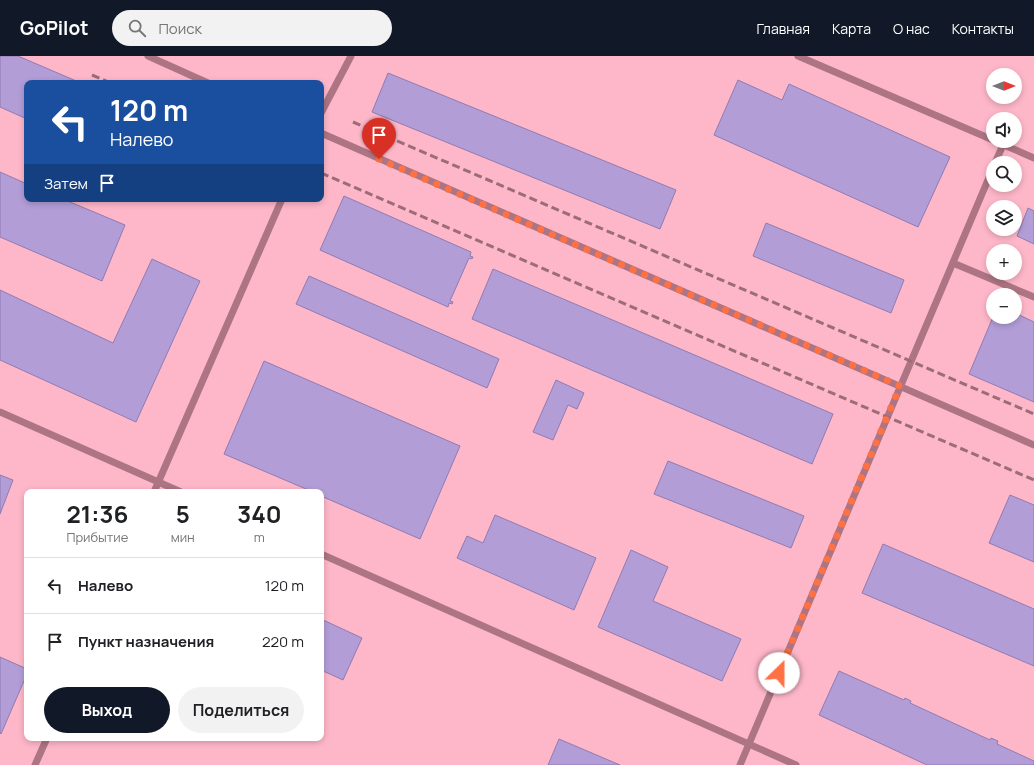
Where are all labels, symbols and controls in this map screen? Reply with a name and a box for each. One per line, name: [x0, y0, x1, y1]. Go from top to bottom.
search box: [112, 10, 392, 46]
text: GoPilot: [20, 15, 88, 41]
icon: search: [126, 17, 148, 39]
text: Поиск: [158, 18, 202, 39]
text: Главная: [757, 19, 810, 38]
text: Карта: [832, 19, 871, 38]
text: О нас: [893, 19, 930, 38]
text: Контакты: [952, 19, 1014, 38]
north arrow: [986, 68, 1022, 104]
map controls: [986, 68, 1022, 324]
text: 120 m: [110, 91, 188, 129]
icon: left: [44, 96, 96, 148]
button: sound: [986, 112, 1022, 148]
pin: [362, 118, 396, 159]
icon: arrive: [368, 124, 390, 146]
text: Налево: [110, 127, 174, 151]
button: search: [986, 156, 1022, 192]
icon: arrive: [96, 172, 118, 194]
text: Затем: [44, 173, 88, 194]
button: layers: [986, 200, 1022, 236]
button: +: [986, 244, 1022, 280]
button: −: [986, 288, 1022, 324]
text: 21:36: [66, 497, 128, 530]
text: 5: [176, 497, 190, 530]
text: 340: [237, 497, 282, 530]
text: Прибытие: [66, 528, 128, 546]
text: мин: [171, 528, 195, 546]
text: m: [254, 528, 265, 546]
icon: left: [44, 575, 66, 597]
text: Налево: [78, 575, 133, 596]
text: 120 m: [265, 575, 304, 596]
icon: arrive: [44, 631, 66, 653]
text: Пункт назначения: [78, 631, 214, 652]
text: 220 m: [262, 631, 304, 652]
position arrow: [758, 652, 800, 694]
button: Выход: [44, 687, 170, 733]
button: Поделиться: [178, 687, 304, 733]

